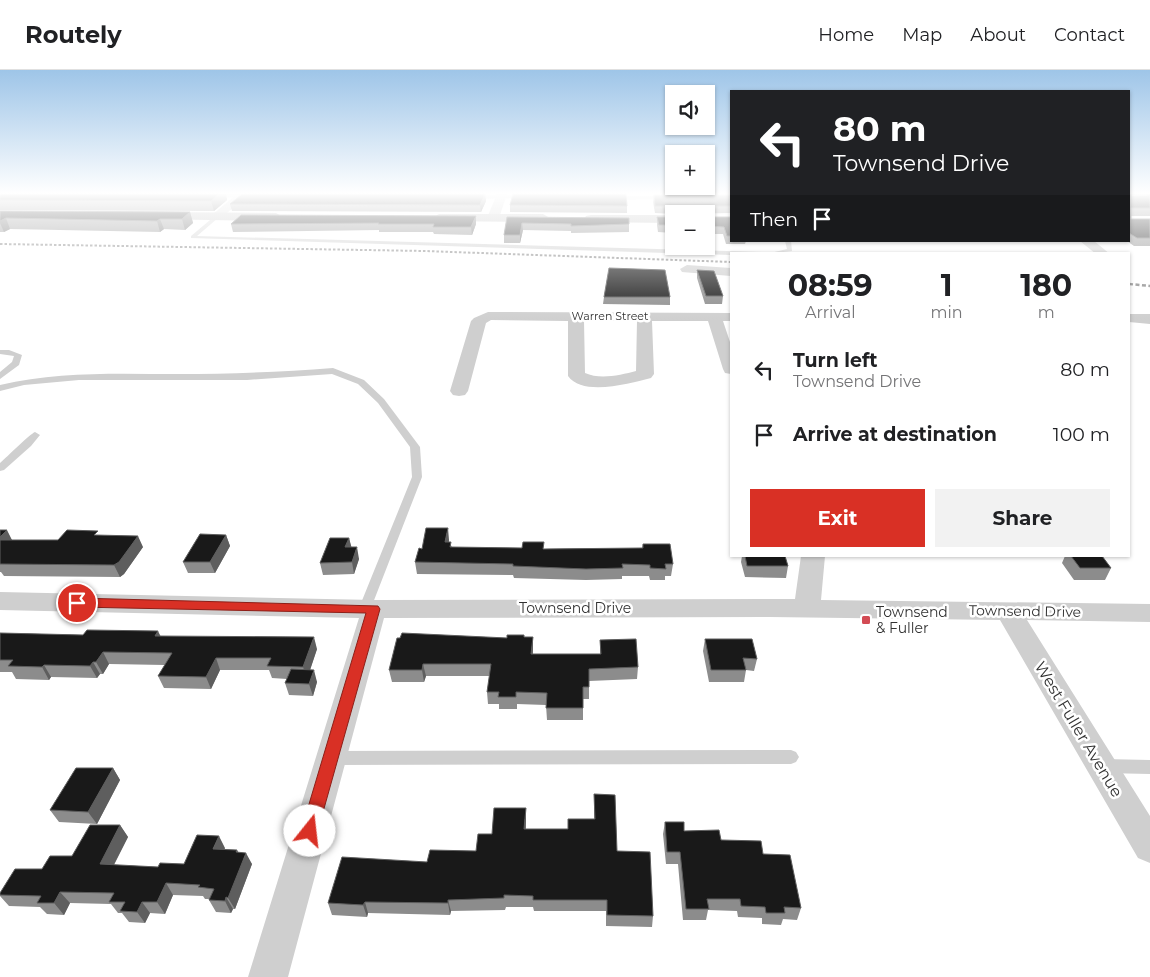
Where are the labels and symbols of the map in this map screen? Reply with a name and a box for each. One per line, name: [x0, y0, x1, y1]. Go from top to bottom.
street label: Warren Street: [572, 309, 649, 323]
pin: [56, 582, 98, 624]
street label: Townsend Drive: [519, 599, 631, 617]
street label: Townsend Drive: [969, 601, 1081, 621]
place label: Townsend & Fuller: [876, 603, 948, 637]
marker: Townsend & Fuller: [860, 614, 872, 626]
street label: West Fuller Avenue: [1031, 658, 1127, 801]
position arrow: [283, 804, 335, 856]

